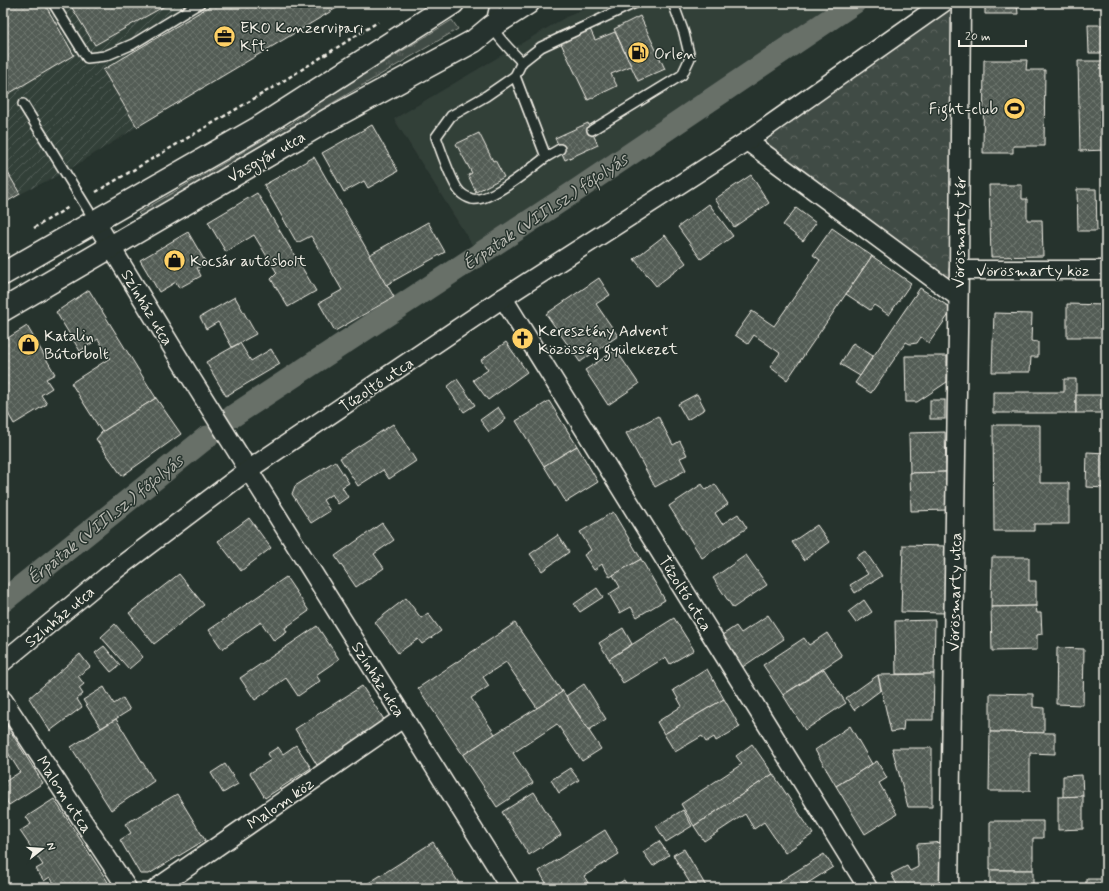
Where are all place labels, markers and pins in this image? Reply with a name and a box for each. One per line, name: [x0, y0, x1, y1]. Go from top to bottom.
place label: EKO Konzervipari Kft.: [240, 18, 364, 57]
office icon: EKO Konzervipari Kft.: [211, 23, 237, 49]
fuel station icon: Orlen: [626, 40, 652, 66]
place label: Orlen: [654, 44, 696, 65]
sports icon: Fight-club: [1001, 95, 1027, 121]
place label: Fight-club: [929, 99, 998, 121]
shop icon: Kocsár autósbolt: [161, 247, 187, 273]
place label: Kocsár autósbolt: [190, 251, 307, 272]
place label: Keresztény Advent Közösség gyülekezet: [538, 321, 679, 361]
place label: Katalin Bútorbolt: [44, 326, 109, 365]
church icon: Keresztény Advent Közösség gyülekezet: [509, 326, 535, 352]
shop icon: Katalin Bútorbolt: [16, 331, 42, 357]

